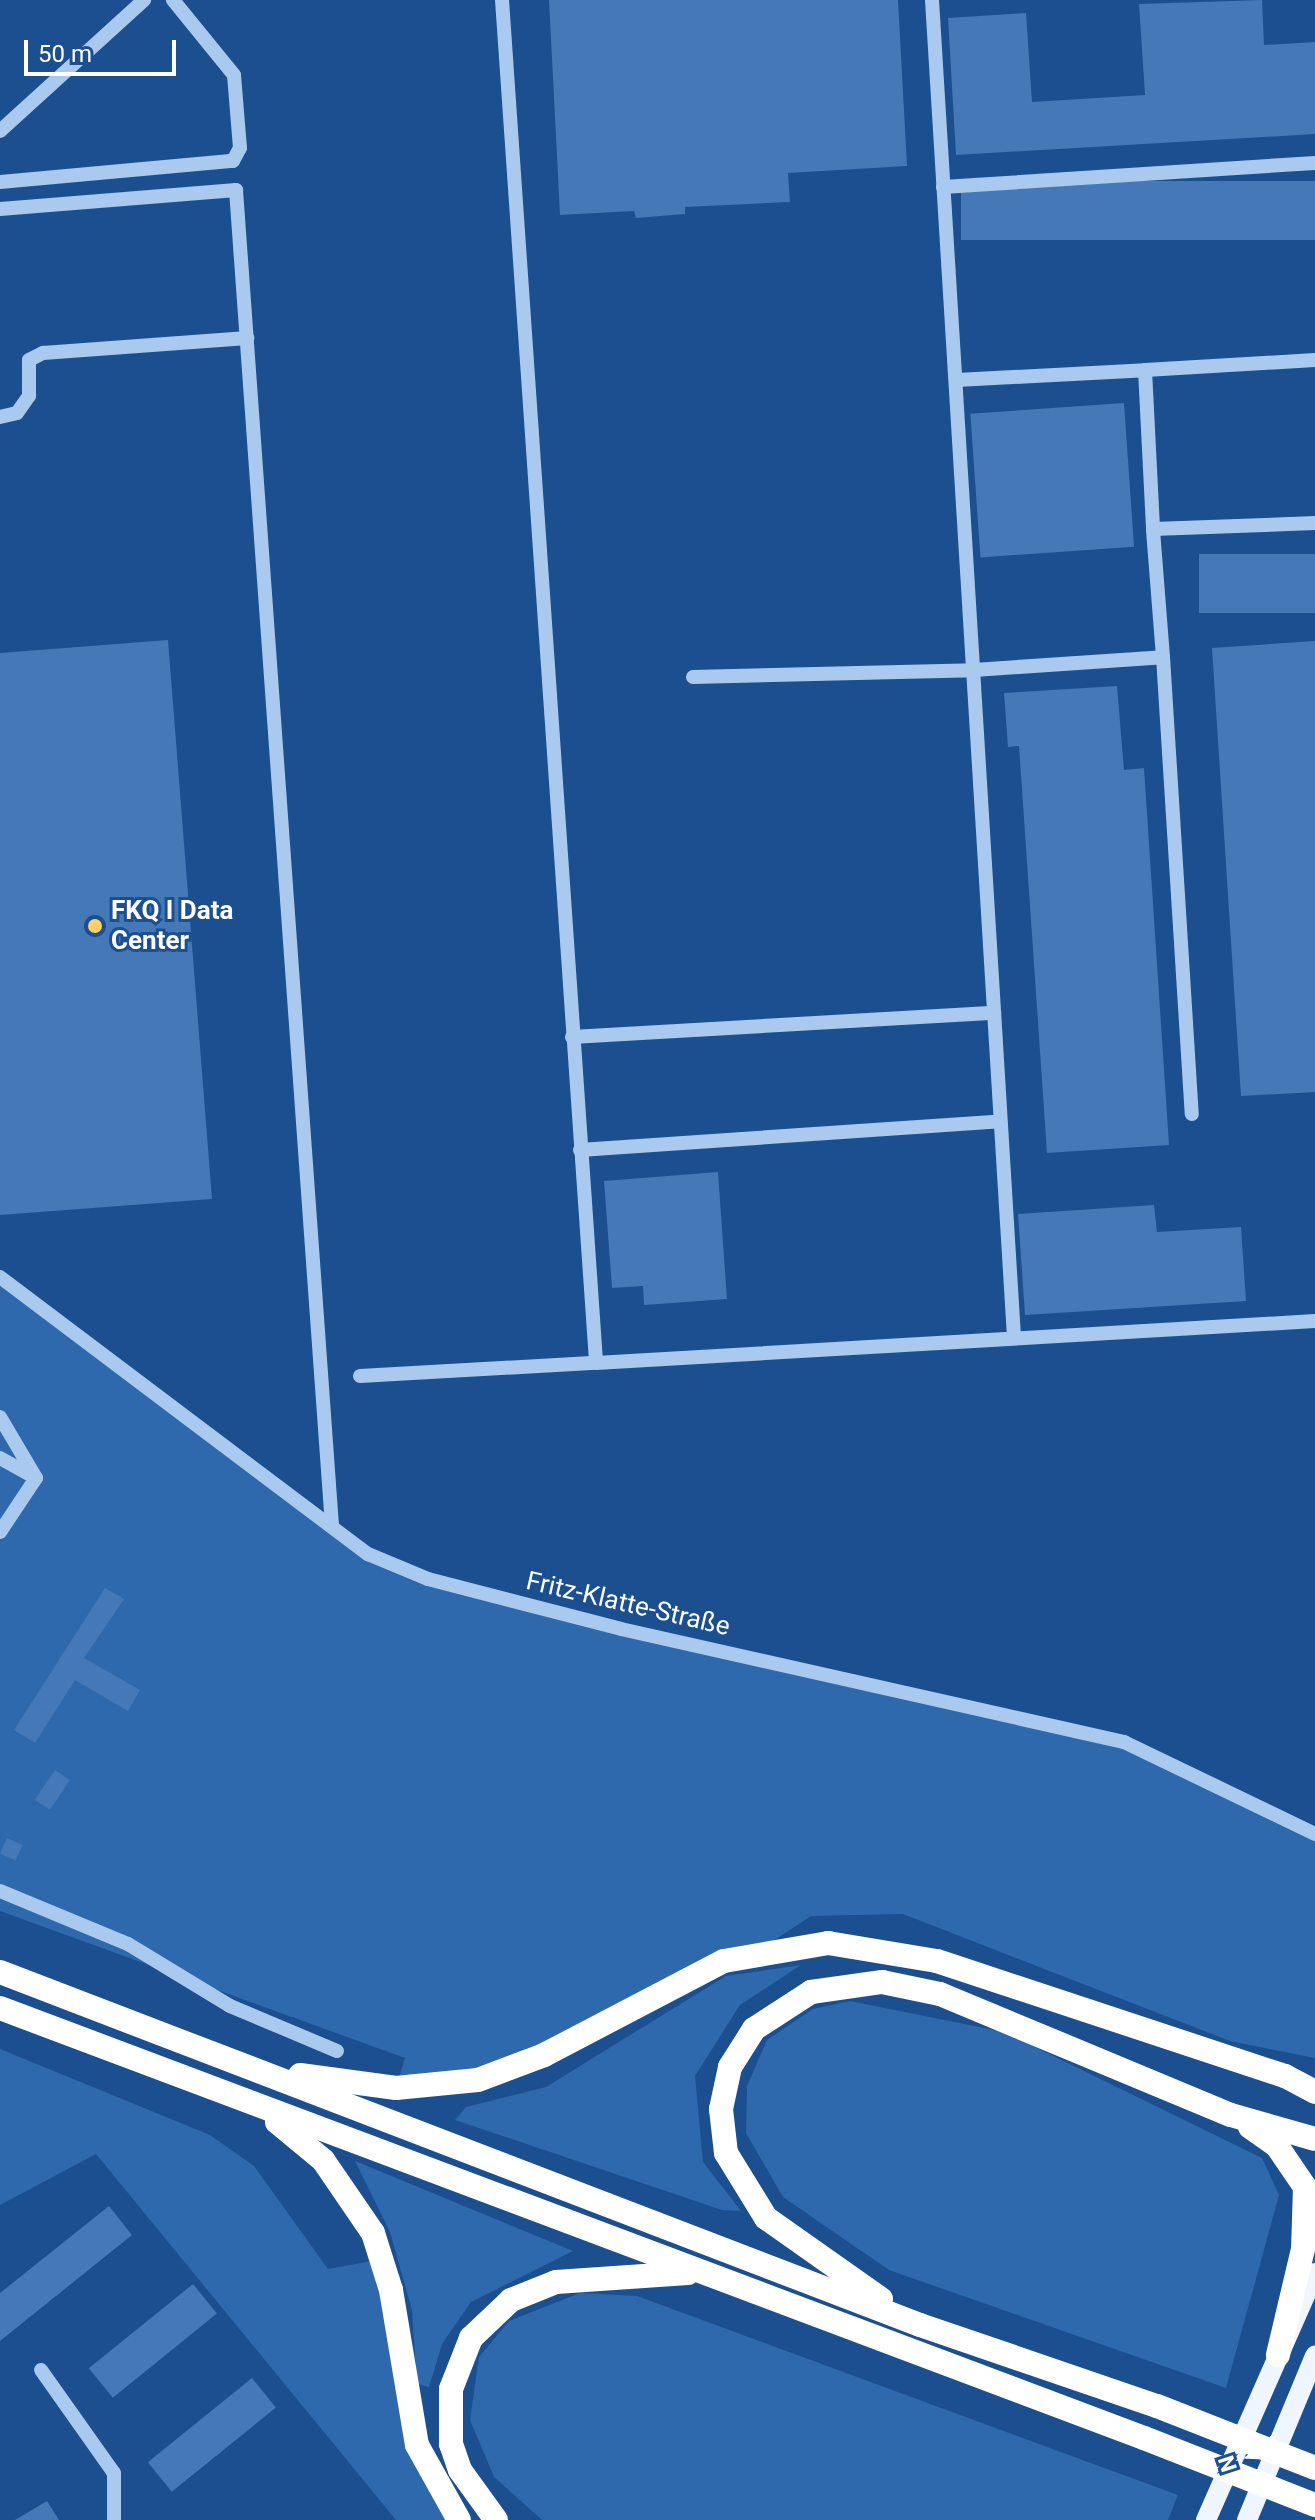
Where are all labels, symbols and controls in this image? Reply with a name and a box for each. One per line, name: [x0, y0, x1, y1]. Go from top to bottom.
scale bar: [28, 24, 180, 74]
text: 50 m: [38, 40, 92, 68]
place label: FKQ I Data Center: [111, 895, 233, 956]
marker: FKQ I Data Center: [86, 917, 104, 935]
street label: Fritz-Klatte-Straße: [523, 1565, 733, 1643]
north arrow: [1211, 2416, 1291, 2496]
text: N: [1213, 2452, 1242, 2475]

